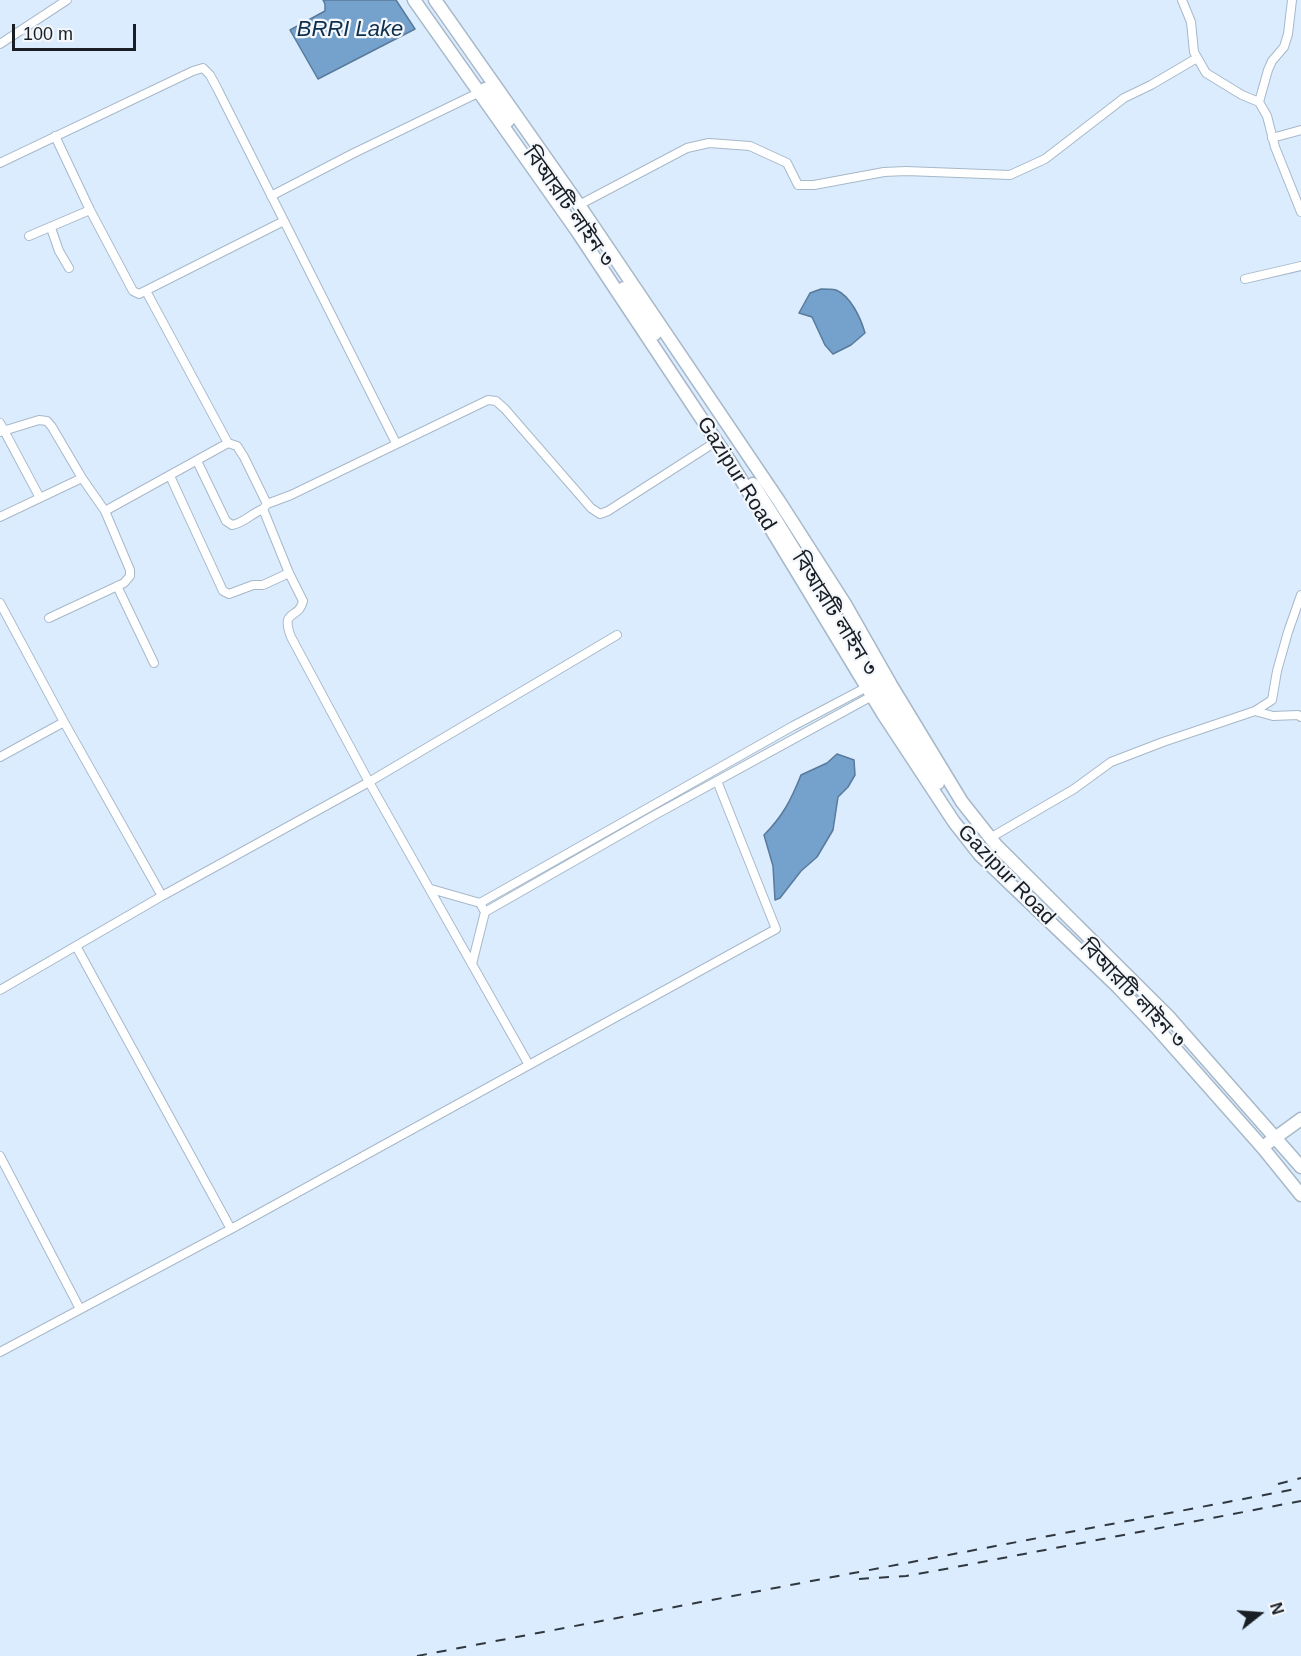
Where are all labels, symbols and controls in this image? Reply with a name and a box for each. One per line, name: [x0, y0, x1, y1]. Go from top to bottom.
scale bar: [15, 12, 140, 50]
water label: BRRI Lake: [297, 17, 403, 43]
text: 100 m: [23, 24, 73, 44]
street label: বিআরটি লাইন ৩: [517, 142, 619, 272]
street label: Gazipur Road: [691, 412, 781, 536]
street label: বিআরটি লাইন ৩: [786, 548, 882, 680]
street label: Gazipur Road: [952, 820, 1060, 930]
street label: বিআরটি লাইন ৩: [1074, 935, 1190, 1053]
north arrow: [1229, 1584, 1289, 1644]
text: N: [1267, 1601, 1287, 1617]

